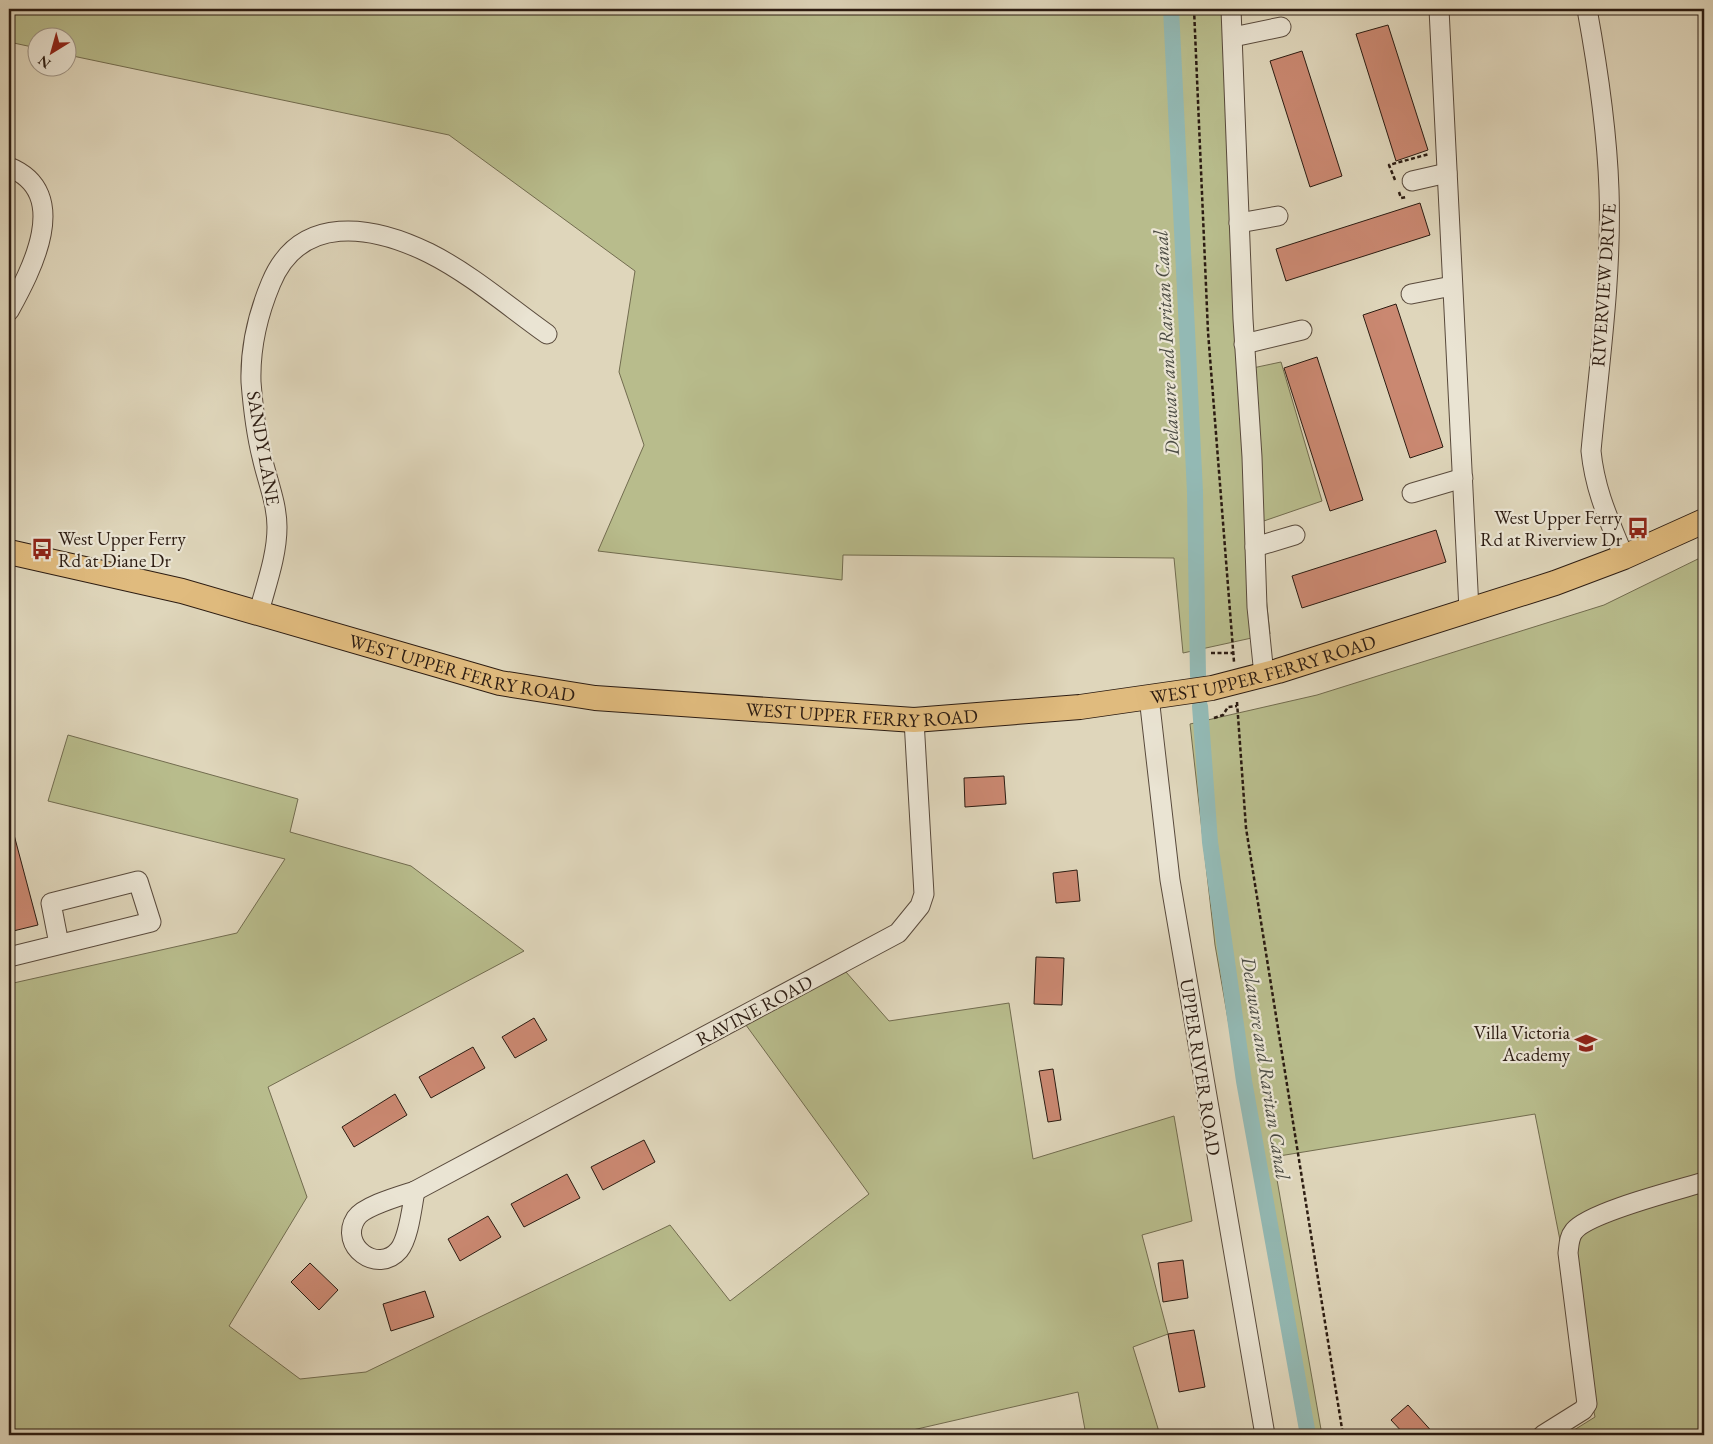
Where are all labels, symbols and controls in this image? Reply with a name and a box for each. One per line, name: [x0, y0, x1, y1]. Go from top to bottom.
north arrow: [28, 28, 78, 78]
text: N: [34, 51, 54, 73]
street label: RIVERVIEW DRIVE: [1585, 202, 1622, 368]
water label: Delaware and Raritan Canal: [1147, 228, 1185, 457]
street label: SANDY LANE: [241, 389, 286, 508]
place label: West Upper Ferry Rd at Riverview Dr: [1480, 505, 1623, 552]
bus stop icon: West Upper Ferry Rd at Riverview Dr: [1625, 515, 1651, 541]
place label: West Upper Ferry Rd at Diane Dr: [58, 526, 186, 573]
bus stop icon: West Upper Ferry Rd at Diane Dr: [29, 536, 55, 562]
street label: WEST UPPER FERRY ROAD: [346, 628, 577, 708]
street label: WEST UPPER FERRY ROAD: [1149, 629, 1379, 710]
street label: WEST UPPER FERRY ROAD: [745, 696, 979, 733]
water label: Delaware and Raritan Canal: [1235, 954, 1297, 1183]
street label: RAVINE ROAD: [692, 969, 817, 1052]
street label: UPPER RIVER ROAD: [1174, 977, 1227, 1157]
place label: Villa Victoria Academy: [1474, 1020, 1571, 1067]
school or university icon: Villa Victoria Academy: [1573, 1030, 1599, 1056]

